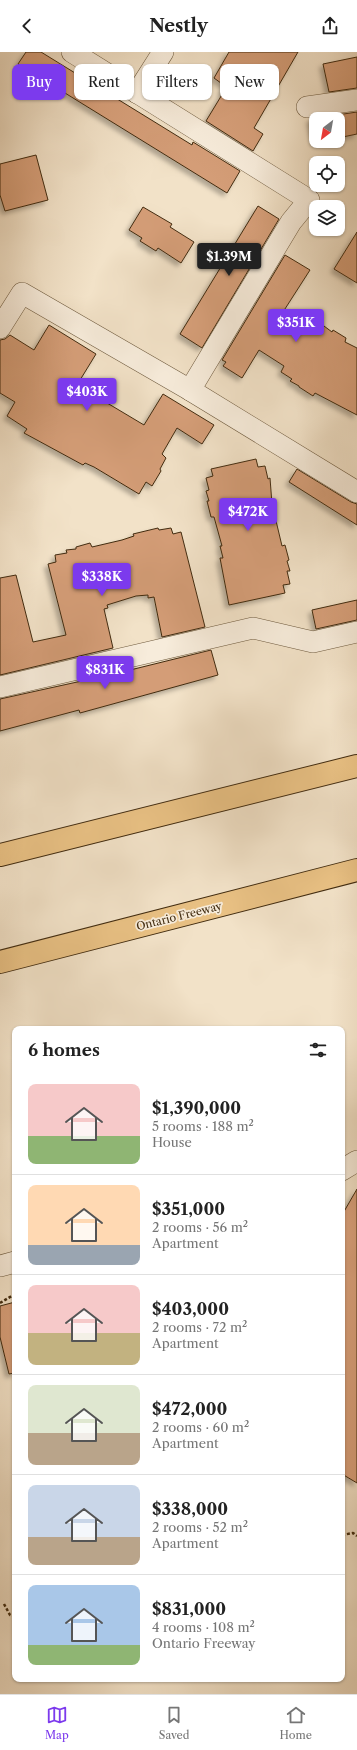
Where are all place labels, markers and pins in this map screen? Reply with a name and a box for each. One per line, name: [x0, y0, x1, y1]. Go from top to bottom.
pin: $1.39M: [196, 243, 262, 277]
pin: $351K: [268, 309, 324, 343]
pin: $403K: [59, 378, 115, 412]
pin: $472K: [220, 498, 276, 532]
pin: $338K: [74, 563, 130, 597]
pin: $831K: [77, 656, 133, 690]

